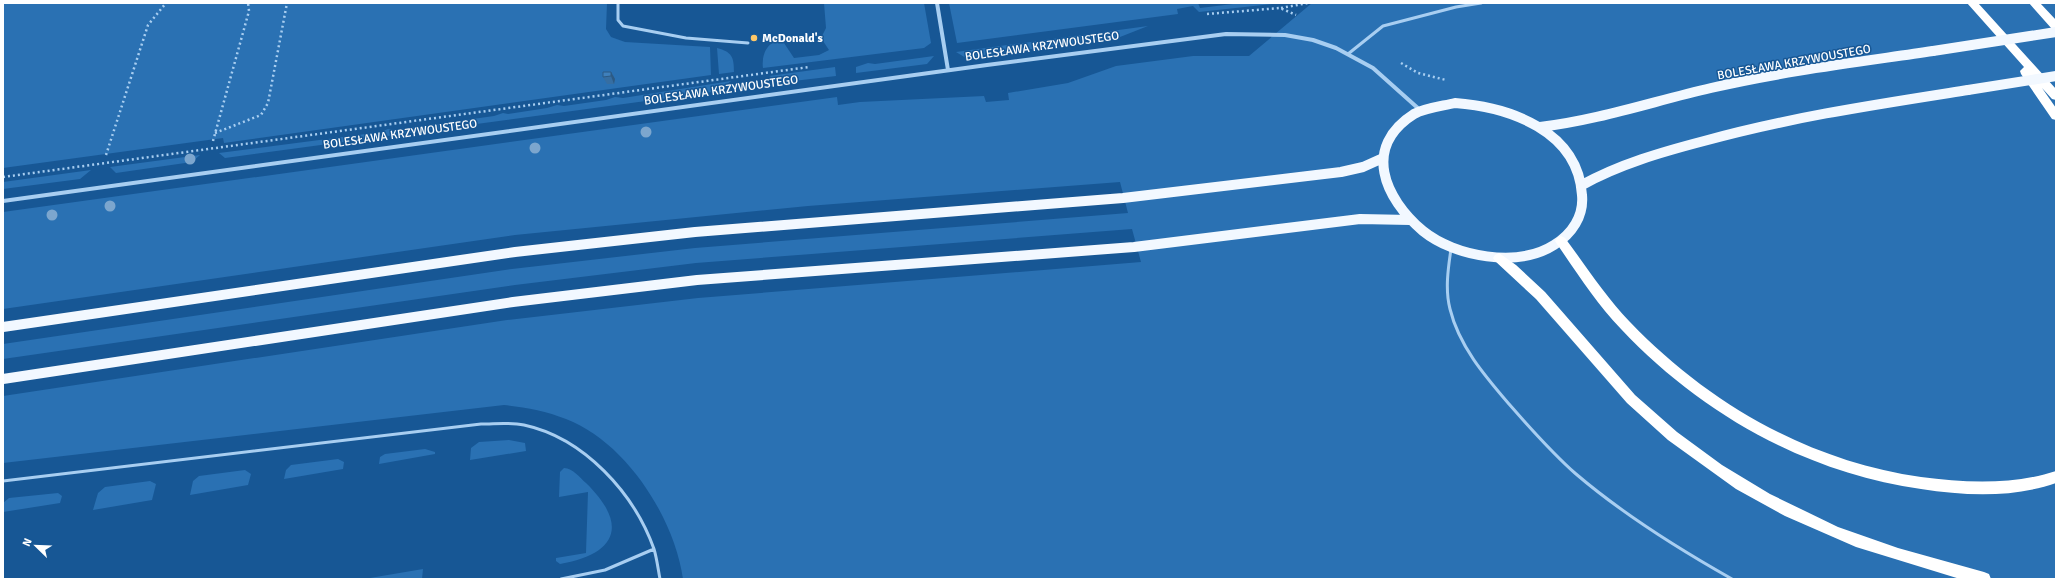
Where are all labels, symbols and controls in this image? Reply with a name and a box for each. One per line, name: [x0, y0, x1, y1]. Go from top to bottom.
street label: BOLESŁAWA KRZYWOUSTEGO: [964, 28, 1120, 65]
place label: McDonald's: [762, 31, 824, 46]
marker: McDonald's: [749, 33, 759, 43]
street label: BOLESŁAWA KRZYWOUSTEGO: [1716, 42, 1872, 83]
street label: BOLESŁAWA KRZYWOUSTEGO: [643, 72, 799, 109]
street label: BOLESŁAWA KRZYWOUSTEGO: [322, 116, 478, 153]
north arrow: [16, 526, 56, 566]
text: N: [20, 536, 35, 548]

